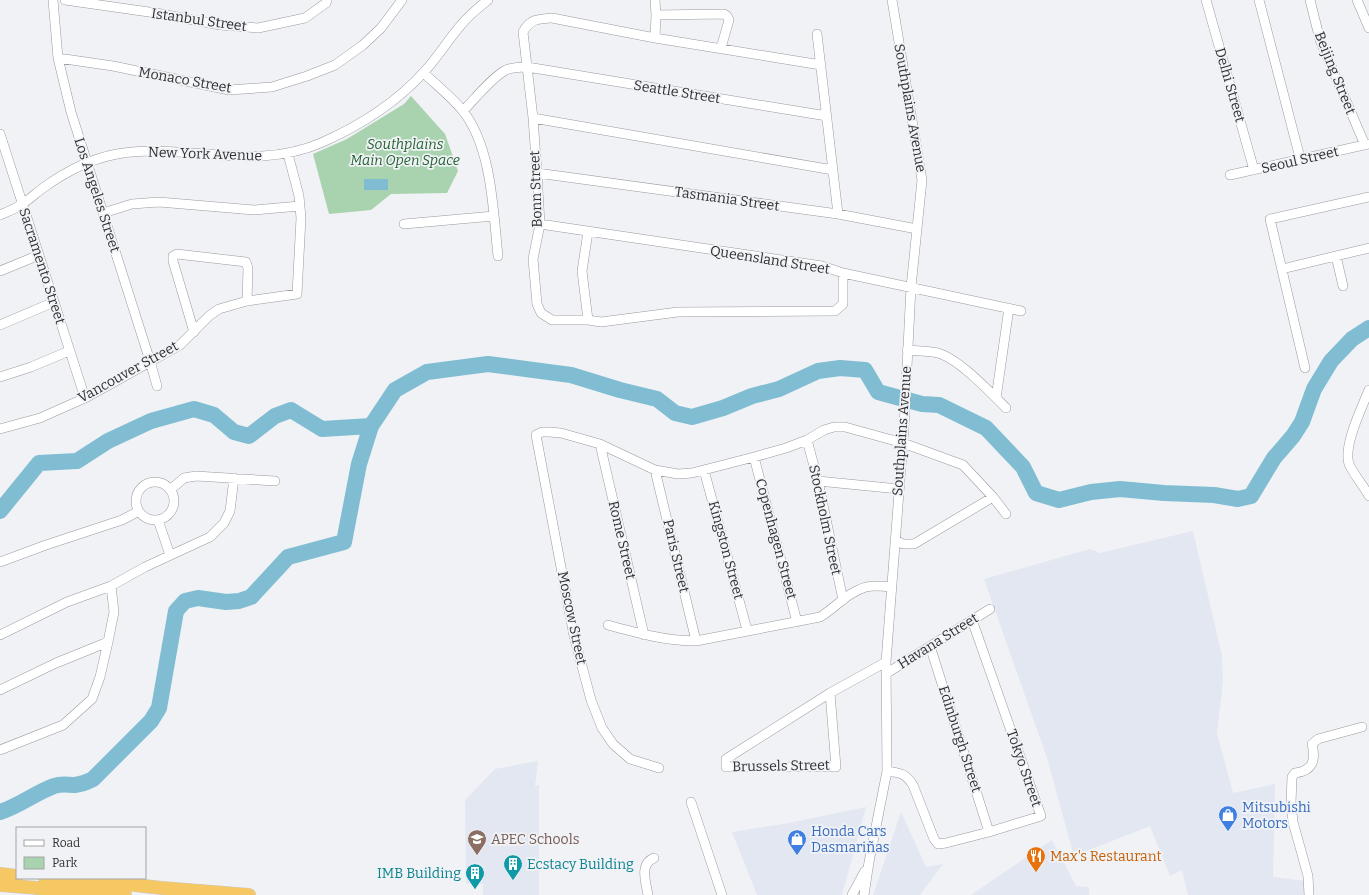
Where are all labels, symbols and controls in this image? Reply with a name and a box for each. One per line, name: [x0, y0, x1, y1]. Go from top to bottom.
street label: Istanbul Street: [150, 5, 248, 35]
street label: Beijing Street: [1311, 29, 1359, 117]
street label: Southplains Avenue: [890, 42, 930, 174]
street label: Delhi Street: [1211, 46, 1249, 124]
street label: Monaco Street: [137, 63, 233, 97]
street label: Seattle Street: [632, 77, 722, 107]
street label: Los Angeles Street: [70, 135, 124, 255]
park label: Southplains Main Open Space: [350, 136, 460, 169]
street label: Seoul Street: [1260, 143, 1340, 177]
street label: New York Avenue: [148, 144, 262, 164]
street label: Bonn Street: [526, 150, 546, 228]
street label: Tasmania Street: [674, 183, 780, 215]
street label: Sacramento Street: [15, 206, 69, 326]
street label: Queensland Street: [709, 242, 831, 278]
street label: Vancouver Street: [75, 337, 181, 407]
street label: Southplains Avenue: [889, 365, 915, 497]
street label: Stockholm Street: [805, 463, 845, 577]
street label: Copenhagen Street: [752, 477, 800, 601]
street label: Rome Street: [605, 499, 639, 581]
street label: Kingston Street: [705, 499, 747, 601]
street label: Paris Street: [659, 518, 693, 594]
street label: Moscow Street: [554, 570, 590, 666]
street label: Havana Street: [895, 609, 981, 673]
street label: Edinburgh Street: [935, 684, 985, 794]
street label: Tokyo Street: [1003, 727, 1045, 809]
street label: Brussels Street: [732, 757, 830, 775]
place label: Mitsubishi Motors: [1242, 799, 1311, 832]
shop icon: Mitsubishi Motors: [1217, 804, 1239, 832]
place label: Honda Cars Dasmariñas: [811, 823, 890, 856]
legend: [16, 827, 146, 879]
school or university icon: APEC Schools: [466, 828, 488, 856]
shop icon: Honda Cars Dasmariñas: [786, 828, 808, 856]
place label: APEC Schools: [491, 831, 579, 848]
text: Road: [52, 836, 80, 850]
restaurant icon: Max's Restaurant: [1025, 845, 1047, 873]
place label: Max's Restaurant: [1050, 848, 1162, 865]
building icon: Ecstacy Building: [502, 853, 524, 881]
text: Park: [52, 856, 78, 870]
place label: Ecstacy Building: [527, 856, 634, 873]
building icon: IMB Building: [464, 862, 486, 890]
place label: IMB Building: [377, 865, 461, 882]

